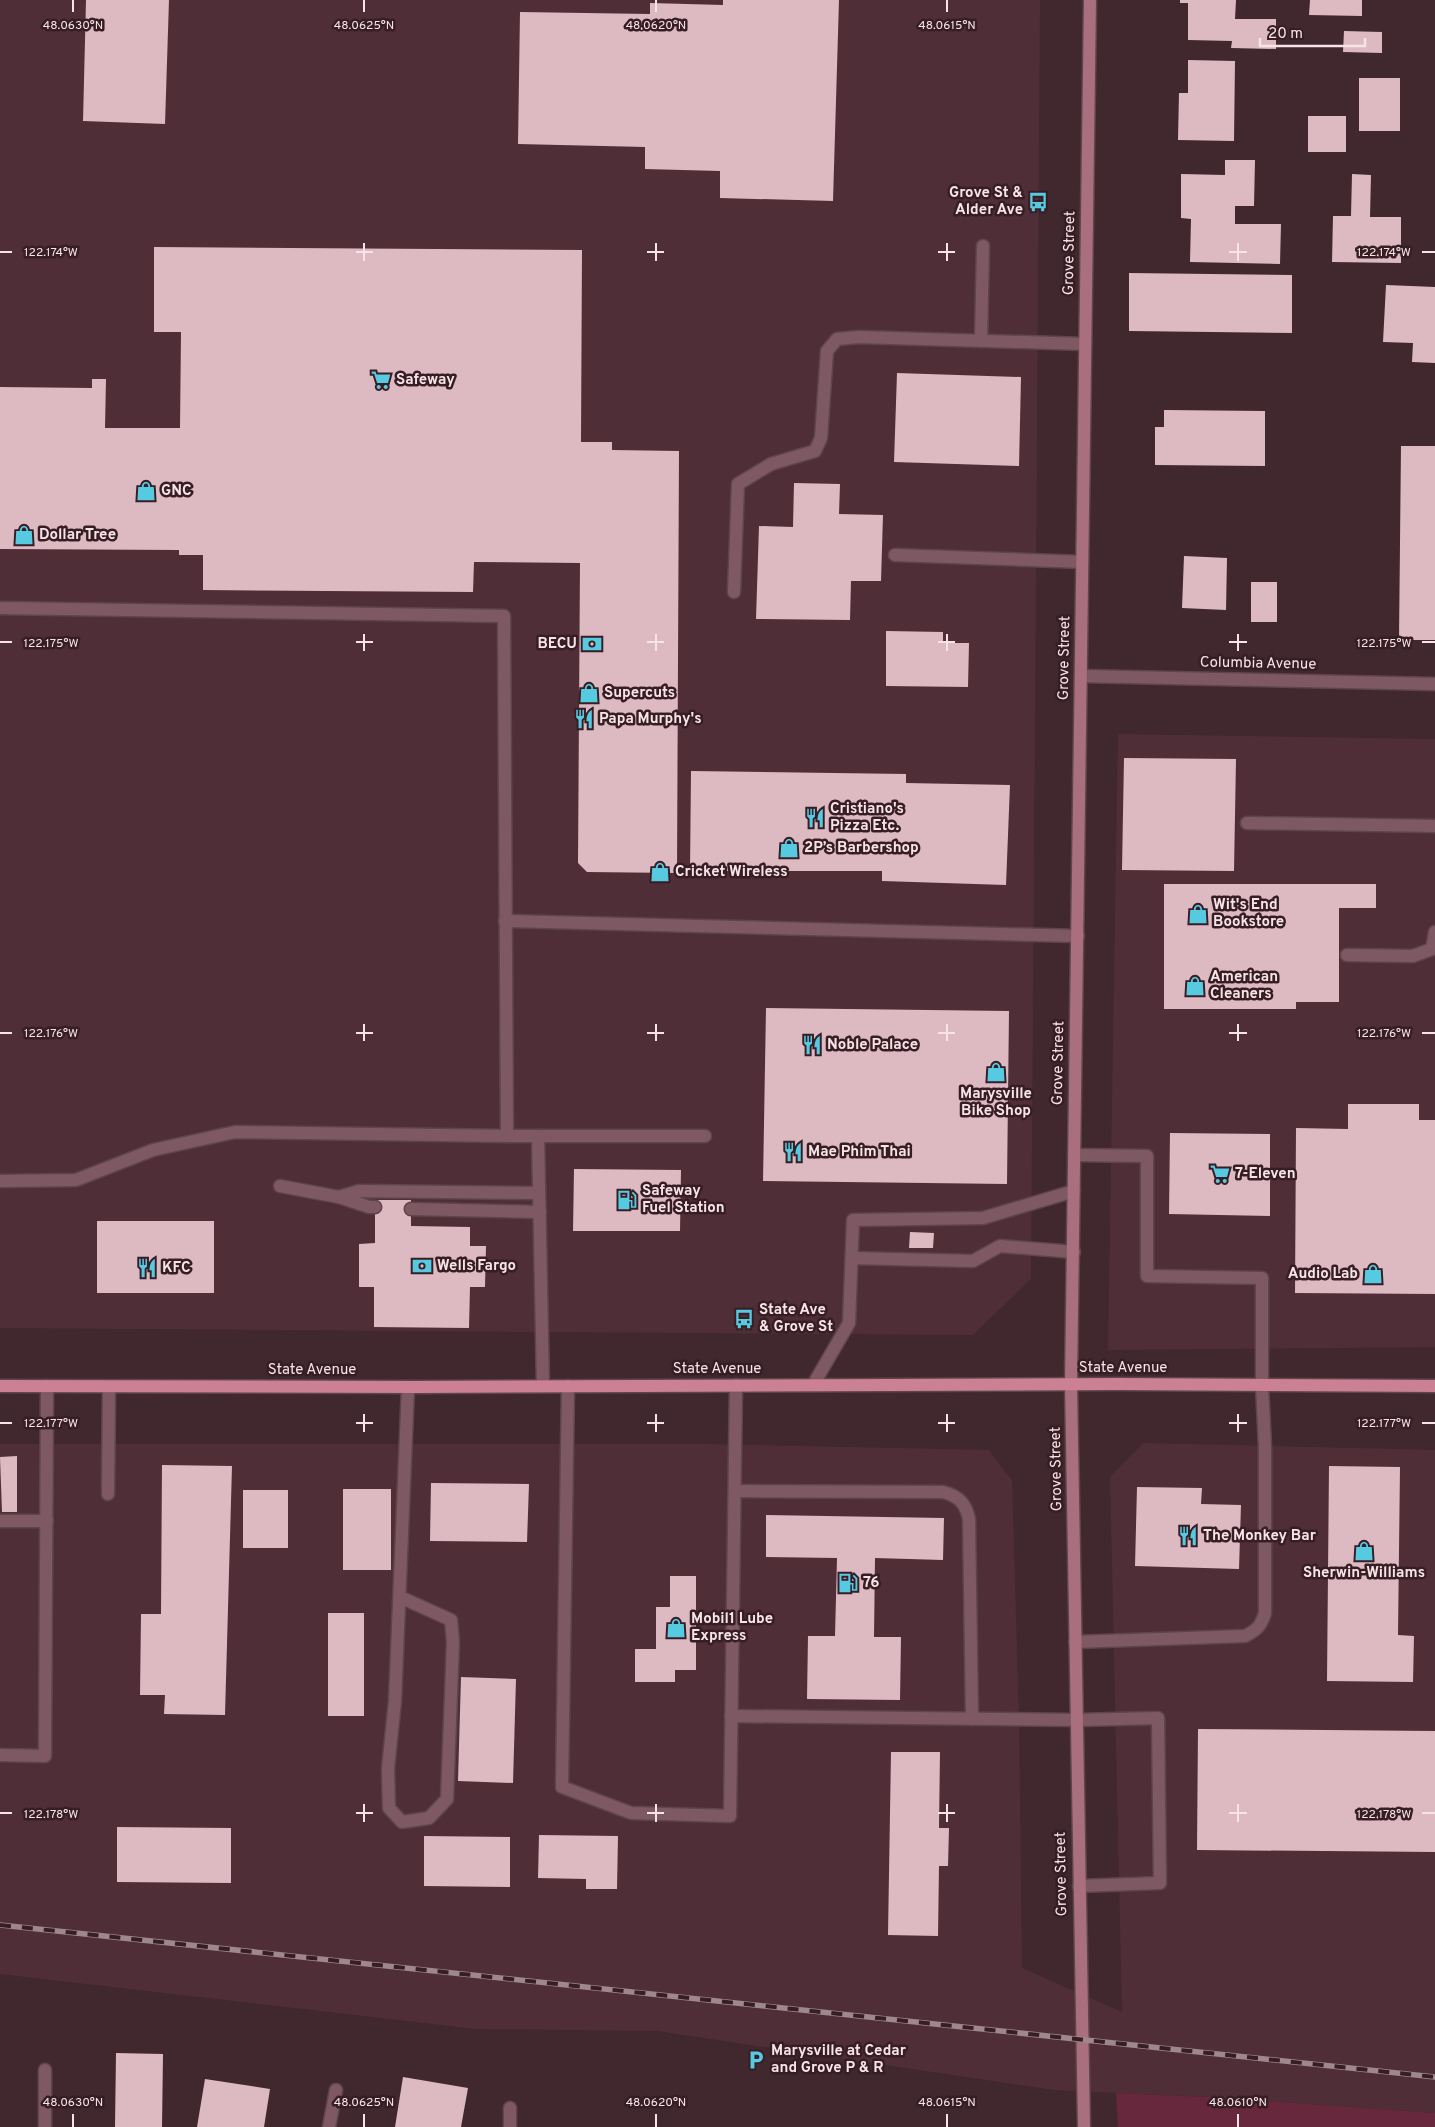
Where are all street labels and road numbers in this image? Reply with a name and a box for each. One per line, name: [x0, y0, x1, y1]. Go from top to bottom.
street label: Grove Street: [1060, 211, 1080, 295]
street label: Grove Street: [1055, 616, 1075, 700]
street label: Columbia Avenue: [1200, 653, 1316, 675]
street label: Grove Street: [1049, 1021, 1069, 1105]
street label: State Avenue: [1079, 1359, 1167, 1378]
street label: State Avenue: [673, 1360, 761, 1379]
street label: State Avenue: [268, 1361, 356, 1380]
street label: Grove Street: [1047, 1427, 1067, 1511]
street label: Grove Street: [1052, 1832, 1072, 1916]

